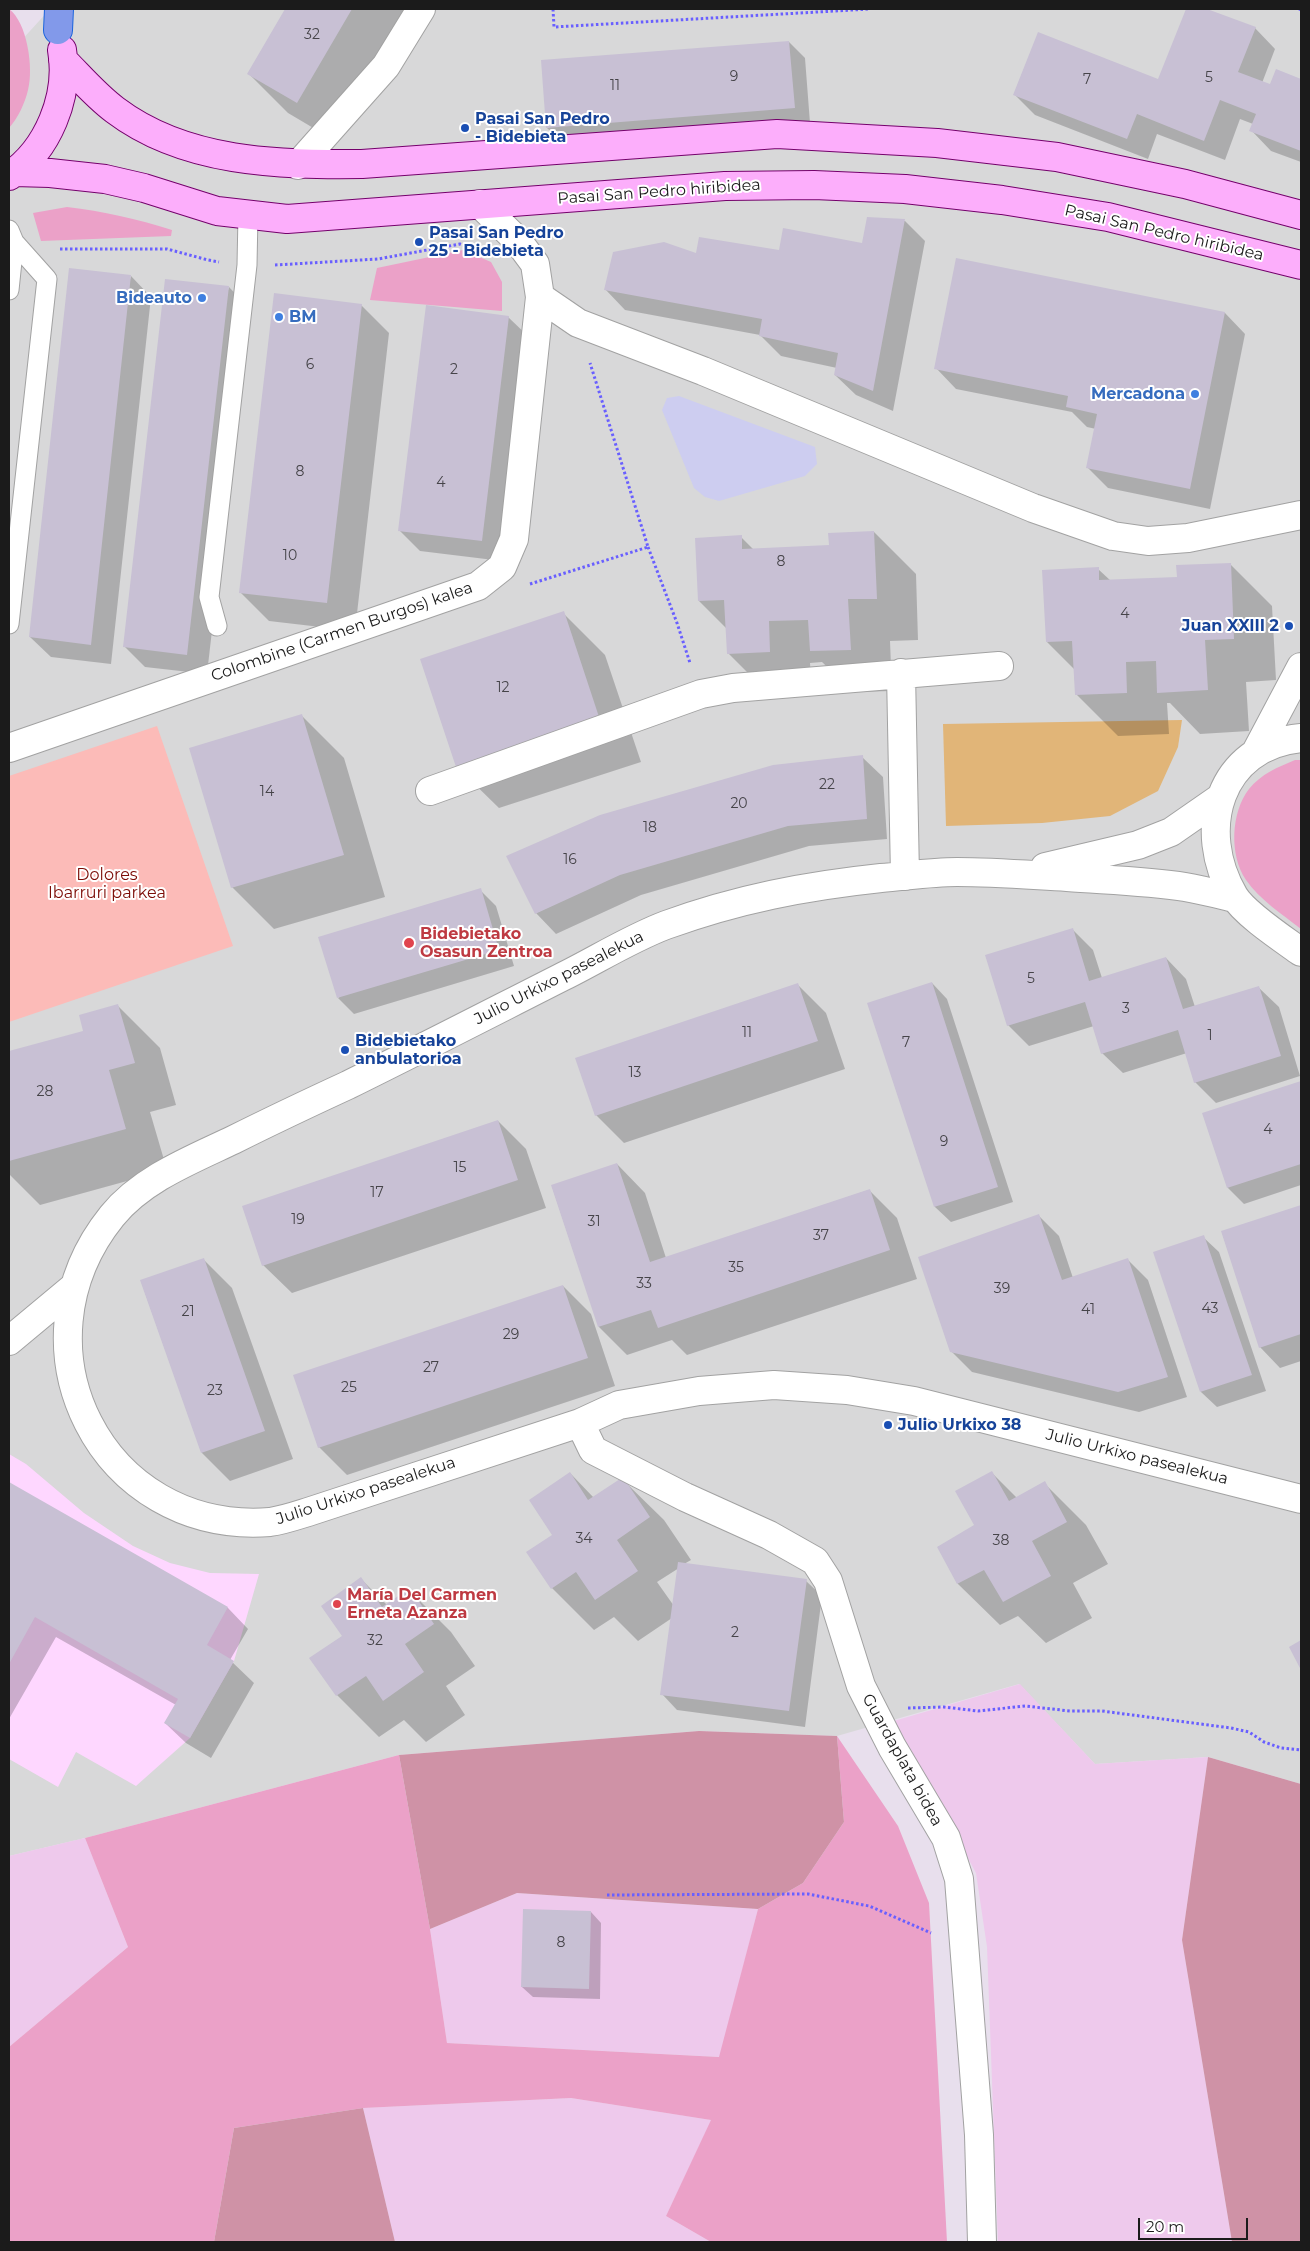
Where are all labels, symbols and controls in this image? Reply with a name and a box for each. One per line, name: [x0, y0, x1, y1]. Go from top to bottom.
house number: 32: [304, 27, 320, 43]
house number: 9: [730, 69, 738, 85]
house number: 5: [1205, 70, 1213, 86]
house number: 7: [1083, 72, 1091, 88]
house number: 11: [610, 78, 620, 94]
place label: Pasai San Pedro - Bidebieta: [475, 109, 610, 147]
marker: Pasai San Pedro - Bidebieta: [459, 122, 471, 134]
street label: Pasai San Pedro hiribidea: [557, 175, 761, 209]
street label: Pasai San Pedro hiribidea: [1063, 201, 1265, 265]
place label: Pasai San Pedro 25 - Bidebieta: [429, 223, 564, 261]
marker: Pasai San Pedro 25 - Bidebieta: [413, 236, 425, 248]
place label: Bideauto: [116, 288, 192, 308]
marker: Bideauto: [196, 292, 208, 304]
place label: BM: [289, 307, 317, 327]
marker: BM: [273, 311, 285, 323]
house number: 6: [306, 357, 314, 373]
house number: 2: [450, 362, 458, 378]
place label: Mercadona: [1091, 384, 1185, 404]
marker: Mercadona: [1189, 388, 1201, 400]
house number: 8: [296, 464, 304, 480]
house number: 4: [436, 475, 446, 491]
house number: 10: [283, 548, 297, 564]
house number: 8: [777, 554, 785, 570]
street label: Colombine (Carmen Burgos) kalea: [209, 578, 475, 686]
house number: 4: [1120, 606, 1130, 622]
place label: Juan XXIII 2: [1182, 616, 1279, 636]
marker: Juan XXIII 2: [1283, 620, 1295, 632]
house number: 12: [496, 680, 510, 696]
house number: 22: [819, 777, 835, 793]
house number: 14: [260, 784, 274, 800]
house number: 20: [730, 796, 748, 812]
house number: 18: [643, 820, 657, 836]
house number: 16: [563, 852, 577, 868]
park label: Dolores Ibarruri parkea: [48, 865, 166, 903]
place label: Bidebietako Osasun Zentroa: [420, 924, 553, 962]
street label: Julio Urkixo pasealekua: [471, 927, 647, 1029]
marker: Bidebietako Osasun Zentroa: [402, 936, 416, 950]
house number: 5: [1027, 971, 1035, 987]
house number: 3: [1122, 1001, 1130, 1017]
house number: 11: [742, 1025, 752, 1041]
house number: 1: [1207, 1028, 1213, 1044]
place label: Bidebietako anbulatorioa: [355, 1031, 462, 1069]
house number: 7: [902, 1035, 910, 1051]
marker: Bidebietako anbulatorioa: [339, 1044, 351, 1056]
house number: 13: [629, 1065, 641, 1081]
house number: 28: [37, 1084, 53, 1100]
house number: 4: [1263, 1122, 1273, 1138]
house number: 9: [940, 1134, 948, 1150]
house number: 15: [454, 1160, 466, 1176]
house number: 17: [370, 1185, 384, 1201]
house number: 19: [291, 1212, 305, 1228]
house number: 31: [588, 1214, 600, 1230]
house number: 37: [813, 1228, 829, 1244]
house number: 35: [728, 1260, 744, 1276]
house number: 33: [636, 1276, 652, 1292]
house number: 39: [994, 1281, 1010, 1297]
house number: 43: [1202, 1301, 1218, 1317]
house number: 41: [1081, 1302, 1095, 1318]
house number: 21: [181, 1304, 195, 1320]
house number: 29: [503, 1327, 519, 1343]
house number: 27: [423, 1360, 439, 1376]
house number: 25: [341, 1380, 357, 1396]
house number: 23: [207, 1383, 223, 1399]
place label: Julio Urkixo 38: [898, 1415, 1021, 1435]
marker: Julio Urkixo 38: [882, 1419, 894, 1431]
street label: Julio Urkixo pasealekua: [1044, 1425, 1230, 1489]
street label: Julio Urkixo pasealekua: [274, 1453, 458, 1529]
house number: 34: [575, 1531, 593, 1547]
house number: 38: [993, 1533, 1009, 1549]
place label: María Del Carmen Erneta Azanza: [347, 1585, 497, 1623]
marker: María Del Carmen Erneta Azanza: [331, 1598, 343, 1610]
house number: 2: [731, 1625, 739, 1641]
house number: 32: [367, 1633, 383, 1649]
street label: Guardaplata bidea: [858, 1690, 946, 1830]
house number: 8: [557, 1935, 565, 1951]
scale bar: [1140, 2208, 1250, 2240]
text: 20 m: [1146, 2217, 1184, 2236]

